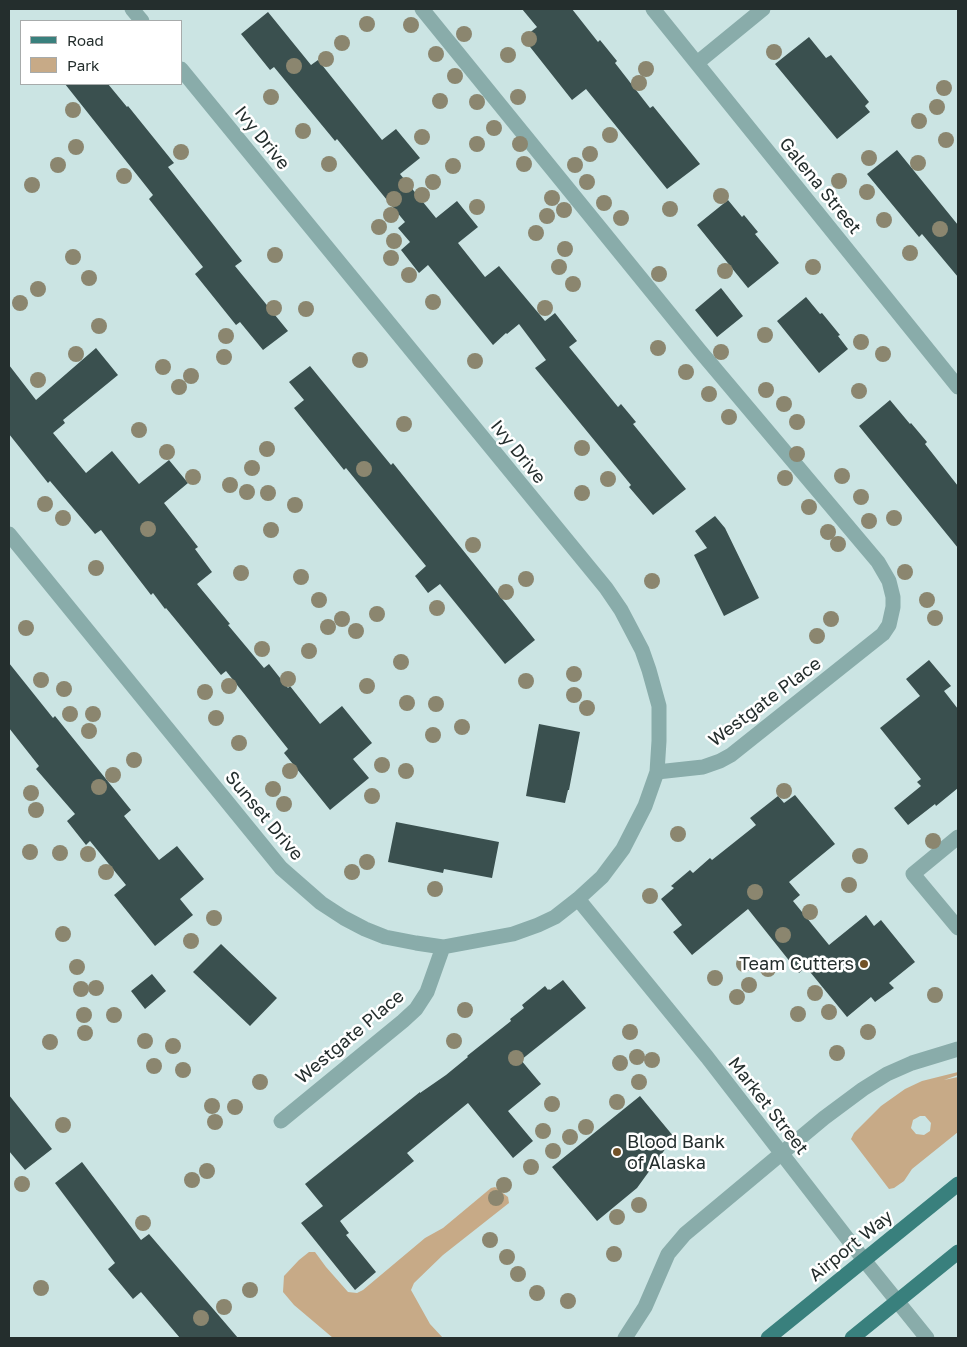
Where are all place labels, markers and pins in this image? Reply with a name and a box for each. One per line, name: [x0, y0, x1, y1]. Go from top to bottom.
place label: Team Cutters: [739, 953, 854, 975]
marker: Team Cutters: [858, 958, 870, 970]
place label: Blood Bank of Alaska: [627, 1131, 725, 1174]
marker: Blood Bank of Alaska: [611, 1146, 623, 1158]

